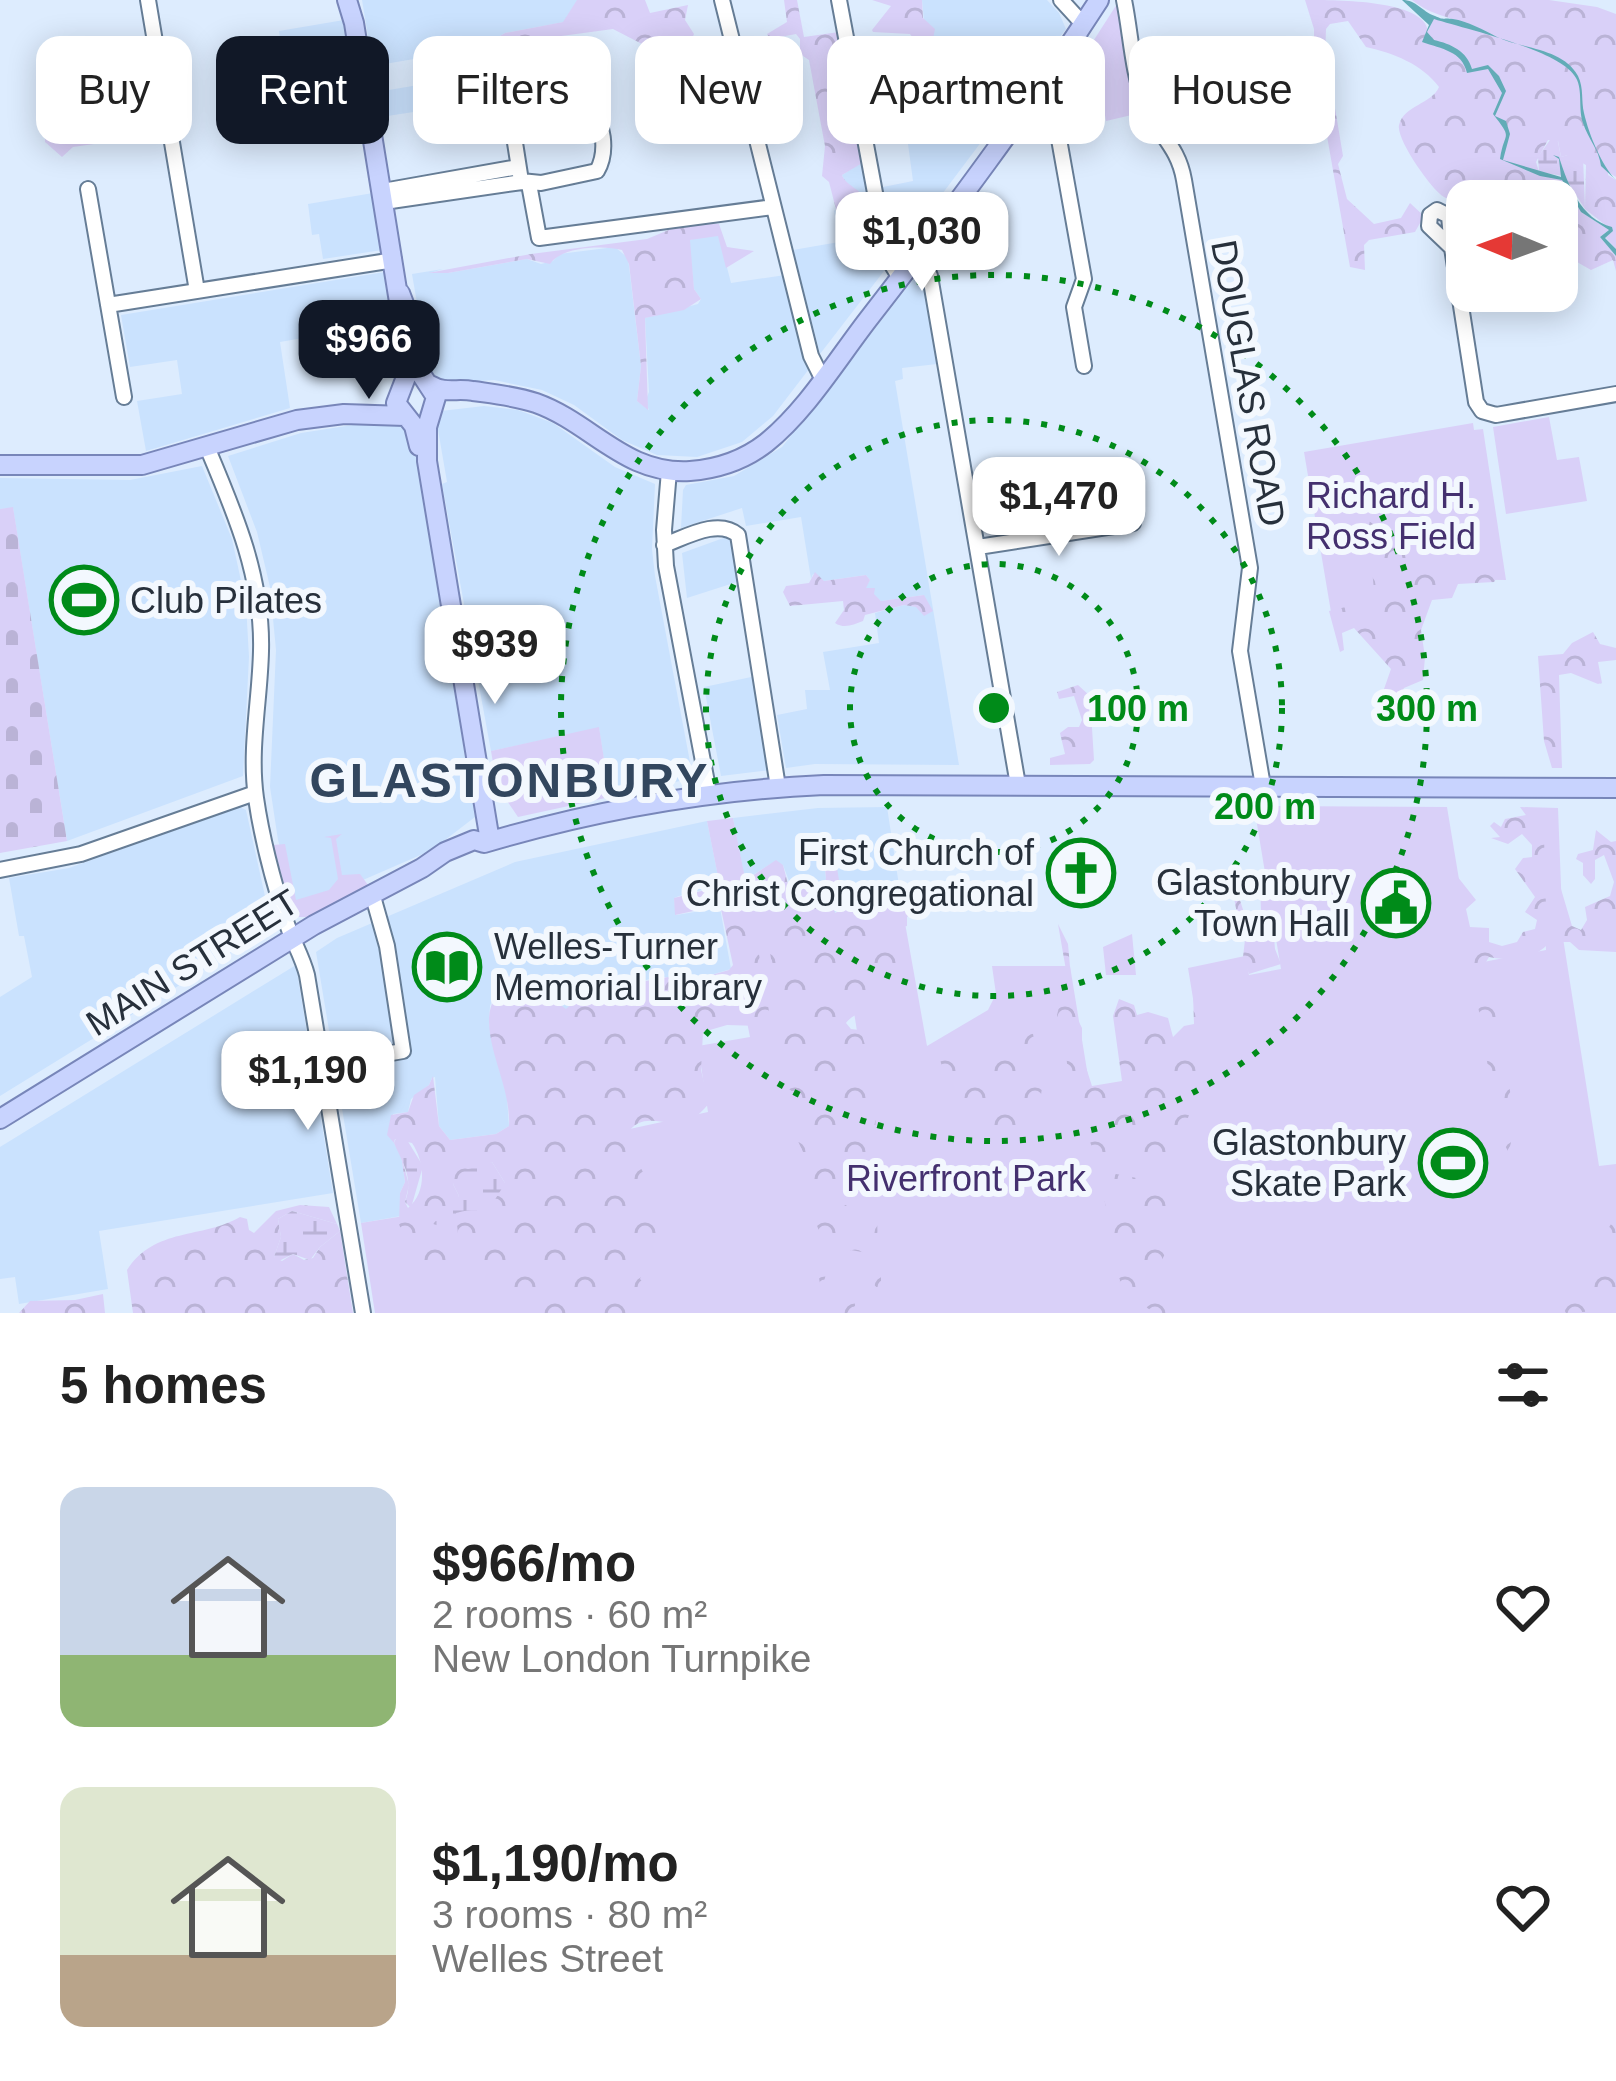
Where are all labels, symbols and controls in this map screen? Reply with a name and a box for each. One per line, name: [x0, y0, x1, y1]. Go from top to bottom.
chip: Buy: [36, 36, 192, 144]
chip: Rent: [216, 36, 389, 144]
chip: Filters: [413, 36, 611, 144]
chip: New: [635, 36, 803, 144]
chip: Apartment: [827, 36, 1105, 144]
chip: House: [1129, 36, 1335, 144]
north arrow: [1446, 180, 1578, 312]
map controls: [1446, 180, 1578, 312]
pin: $1,030: [824, 192, 1020, 294]
text: $1,030: [862, 209, 982, 252]
street label: DOUGLAS ROAD: [1203, 237, 1294, 529]
pin: $966: [298, 300, 440, 402]
text: $966: [326, 317, 412, 360]
pin: $1,470: [961, 457, 1157, 559]
text: $1,470: [999, 474, 1119, 517]
park label: Richard H. Ross Field: [1306, 475, 1476, 557]
sports icon: Club Pilates: [49, 565, 119, 635]
place label: Club Pilates: [130, 580, 322, 621]
pin: $939: [424, 605, 566, 707]
text: $939: [452, 622, 538, 665]
centre of rings: [973, 687, 1015, 729]
text: 100 m: [1087, 688, 1189, 729]
text: 300 m: [1376, 688, 1478, 729]
district label: GLASTONBURY: [309, 754, 711, 807]
text: 200 m: [1214, 786, 1316, 827]
place label: First Church of Christ Congregational: [686, 832, 1035, 914]
church icon: First Church of Christ Congregational: [1046, 838, 1116, 908]
place label: Glastonbury Town Hall: [1156, 862, 1350, 944]
public building icon: Glastonbury Town Hall: [1361, 868, 1431, 938]
street label: MAIN STREET: [79, 881, 306, 1044]
place label: Welles-Turner Memorial Library: [494, 926, 762, 1008]
library icon: Welles-Turner Memorial Library: [412, 932, 482, 1002]
pin: $1,190: [210, 1031, 406, 1133]
text: $1,190: [248, 1048, 368, 1091]
place label: Glastonbury Skate Park: [1212, 1122, 1407, 1204]
sports icon: Glastonbury Skate Park: [1418, 1128, 1488, 1198]
park label: Riverfront Park: [846, 1158, 1087, 1199]
icon: filters: [1490, 1352, 1556, 1418]
text: 5 homes: [60, 1357, 267, 1414]
icon: home: [156, 1535, 300, 1679]
text: $966/mo: [432, 1535, 636, 1592]
icon: heart: [1490, 1574, 1556, 1640]
text: 2 rooms · 60 m²: [432, 1593, 707, 1636]
text: New London Turnpike: [432, 1637, 811, 1680]
icon: home: [156, 1835, 300, 1979]
text: $1,190/mo: [432, 1835, 679, 1892]
icon: heart: [1490, 1874, 1556, 1940]
text: 3 rooms · 80 m²: [432, 1893, 707, 1936]
text: Welles Street: [432, 1937, 663, 1980]

